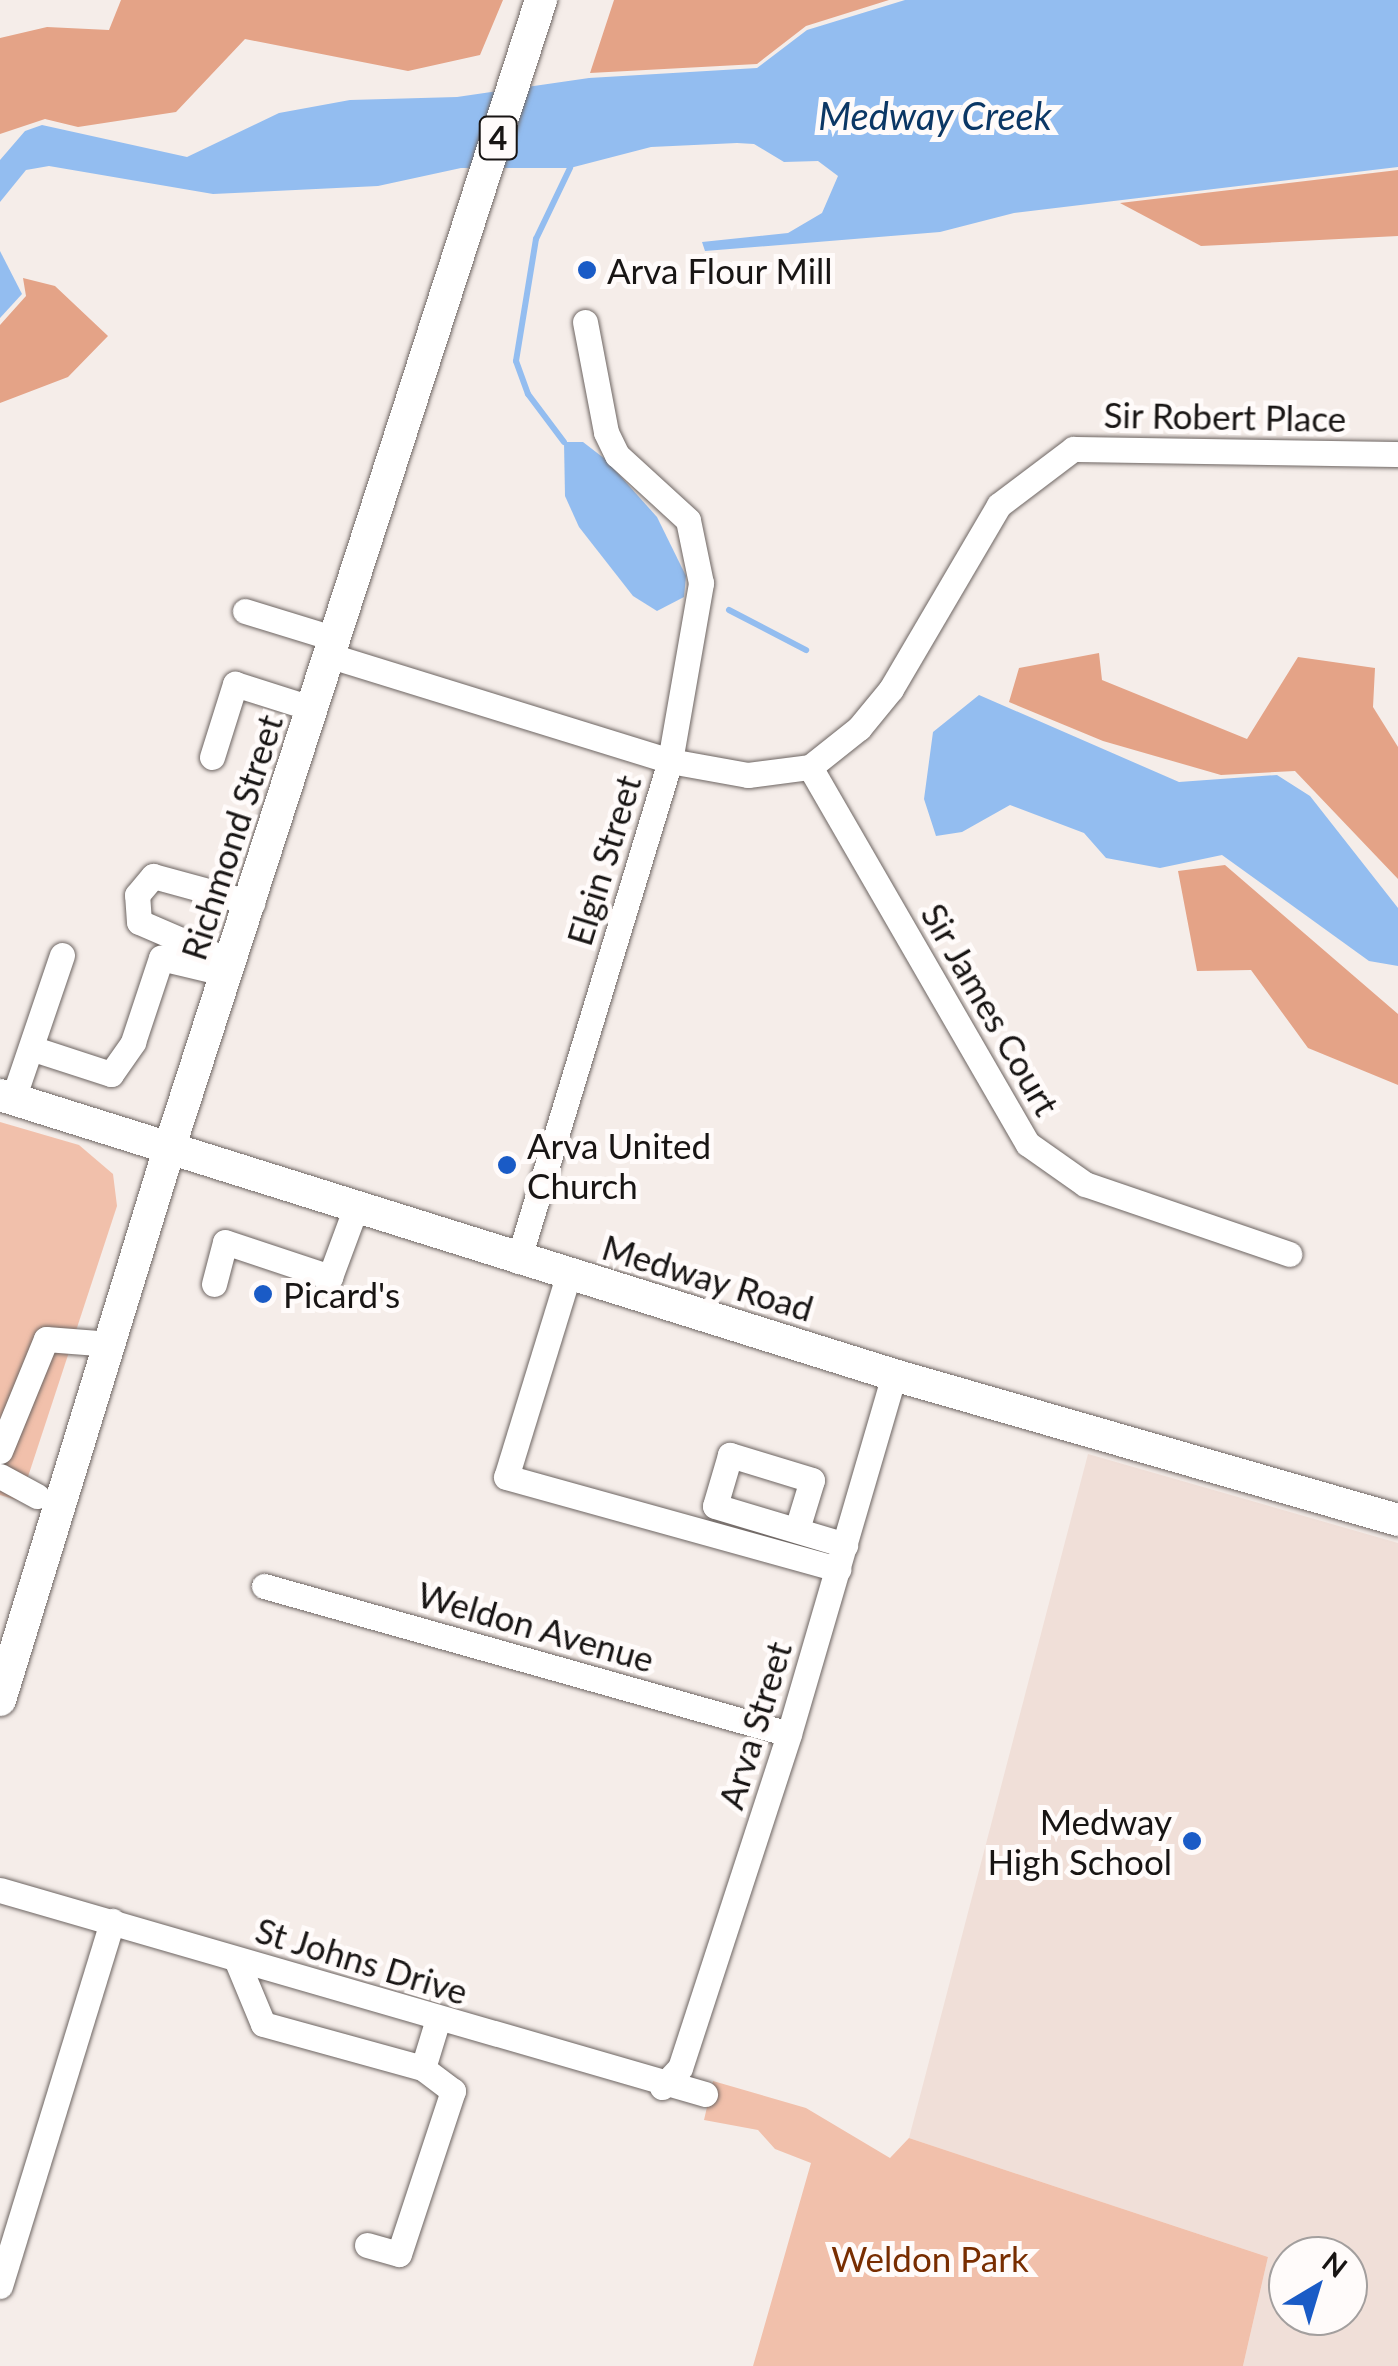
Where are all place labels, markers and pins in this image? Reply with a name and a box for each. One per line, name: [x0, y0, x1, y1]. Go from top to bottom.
place label: Arva Flour Mill: [607, 249, 833, 291]
marker: Arva Flour Mill: [576, 259, 598, 281]
place label: Arva United Church: [527, 1124, 711, 1206]
marker: Arva United Church: [496, 1154, 518, 1176]
place label: Picard's: [283, 1273, 400, 1315]
marker: Picard's: [252, 1283, 274, 1305]
place label: Medway High School: [987, 1800, 1172, 1882]
marker: Medway High School: [1181, 1830, 1203, 1852]

